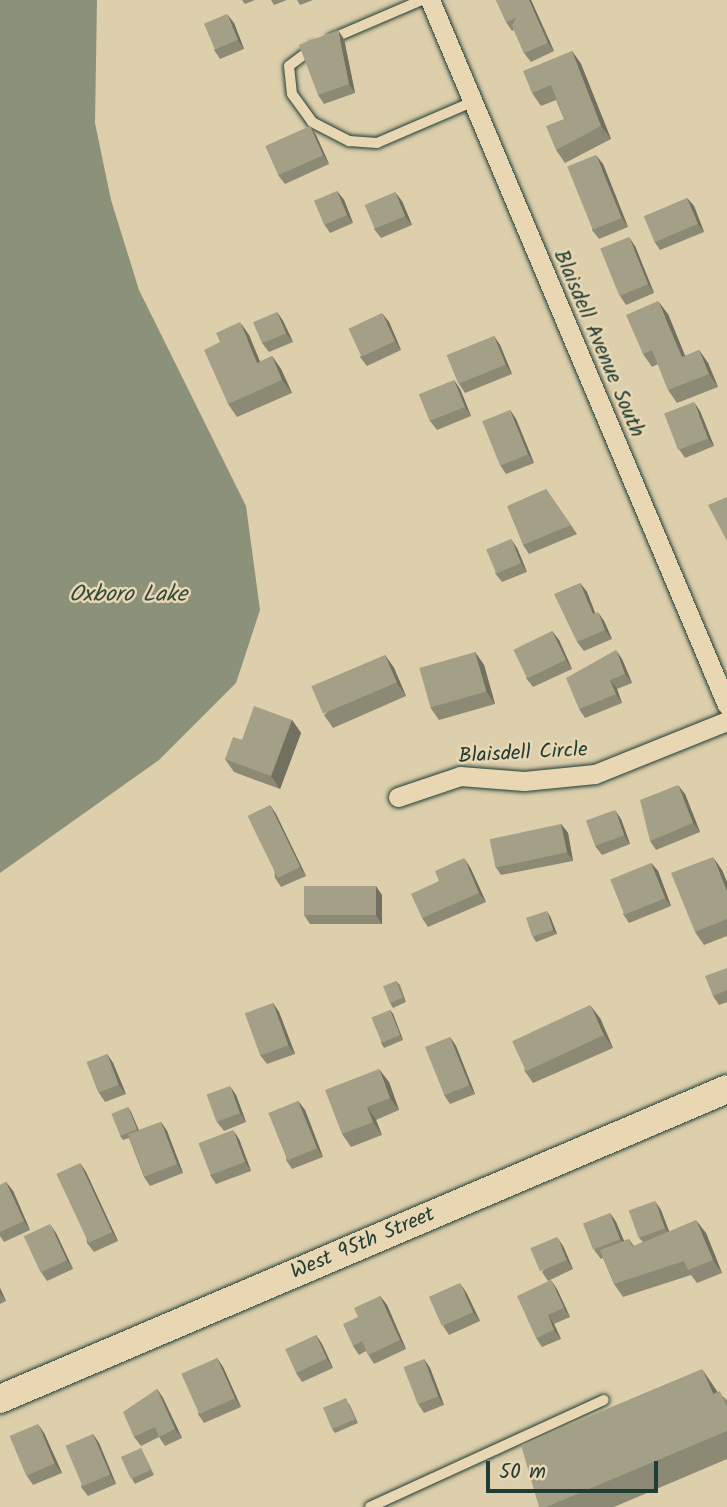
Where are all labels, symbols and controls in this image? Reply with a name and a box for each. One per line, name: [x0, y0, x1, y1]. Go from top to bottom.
street label: Blaisdell Avenue South: [547, 246, 649, 442]
water label: Oxboro Lake: [69, 581, 187, 609]
street label: Blaisdell Circle: [458, 738, 588, 770]
street label: West 95th Street: [287, 1202, 439, 1286]
scale bar: [489, 1448, 660, 1492]
text: 50 m: [499, 1456, 546, 1489]

